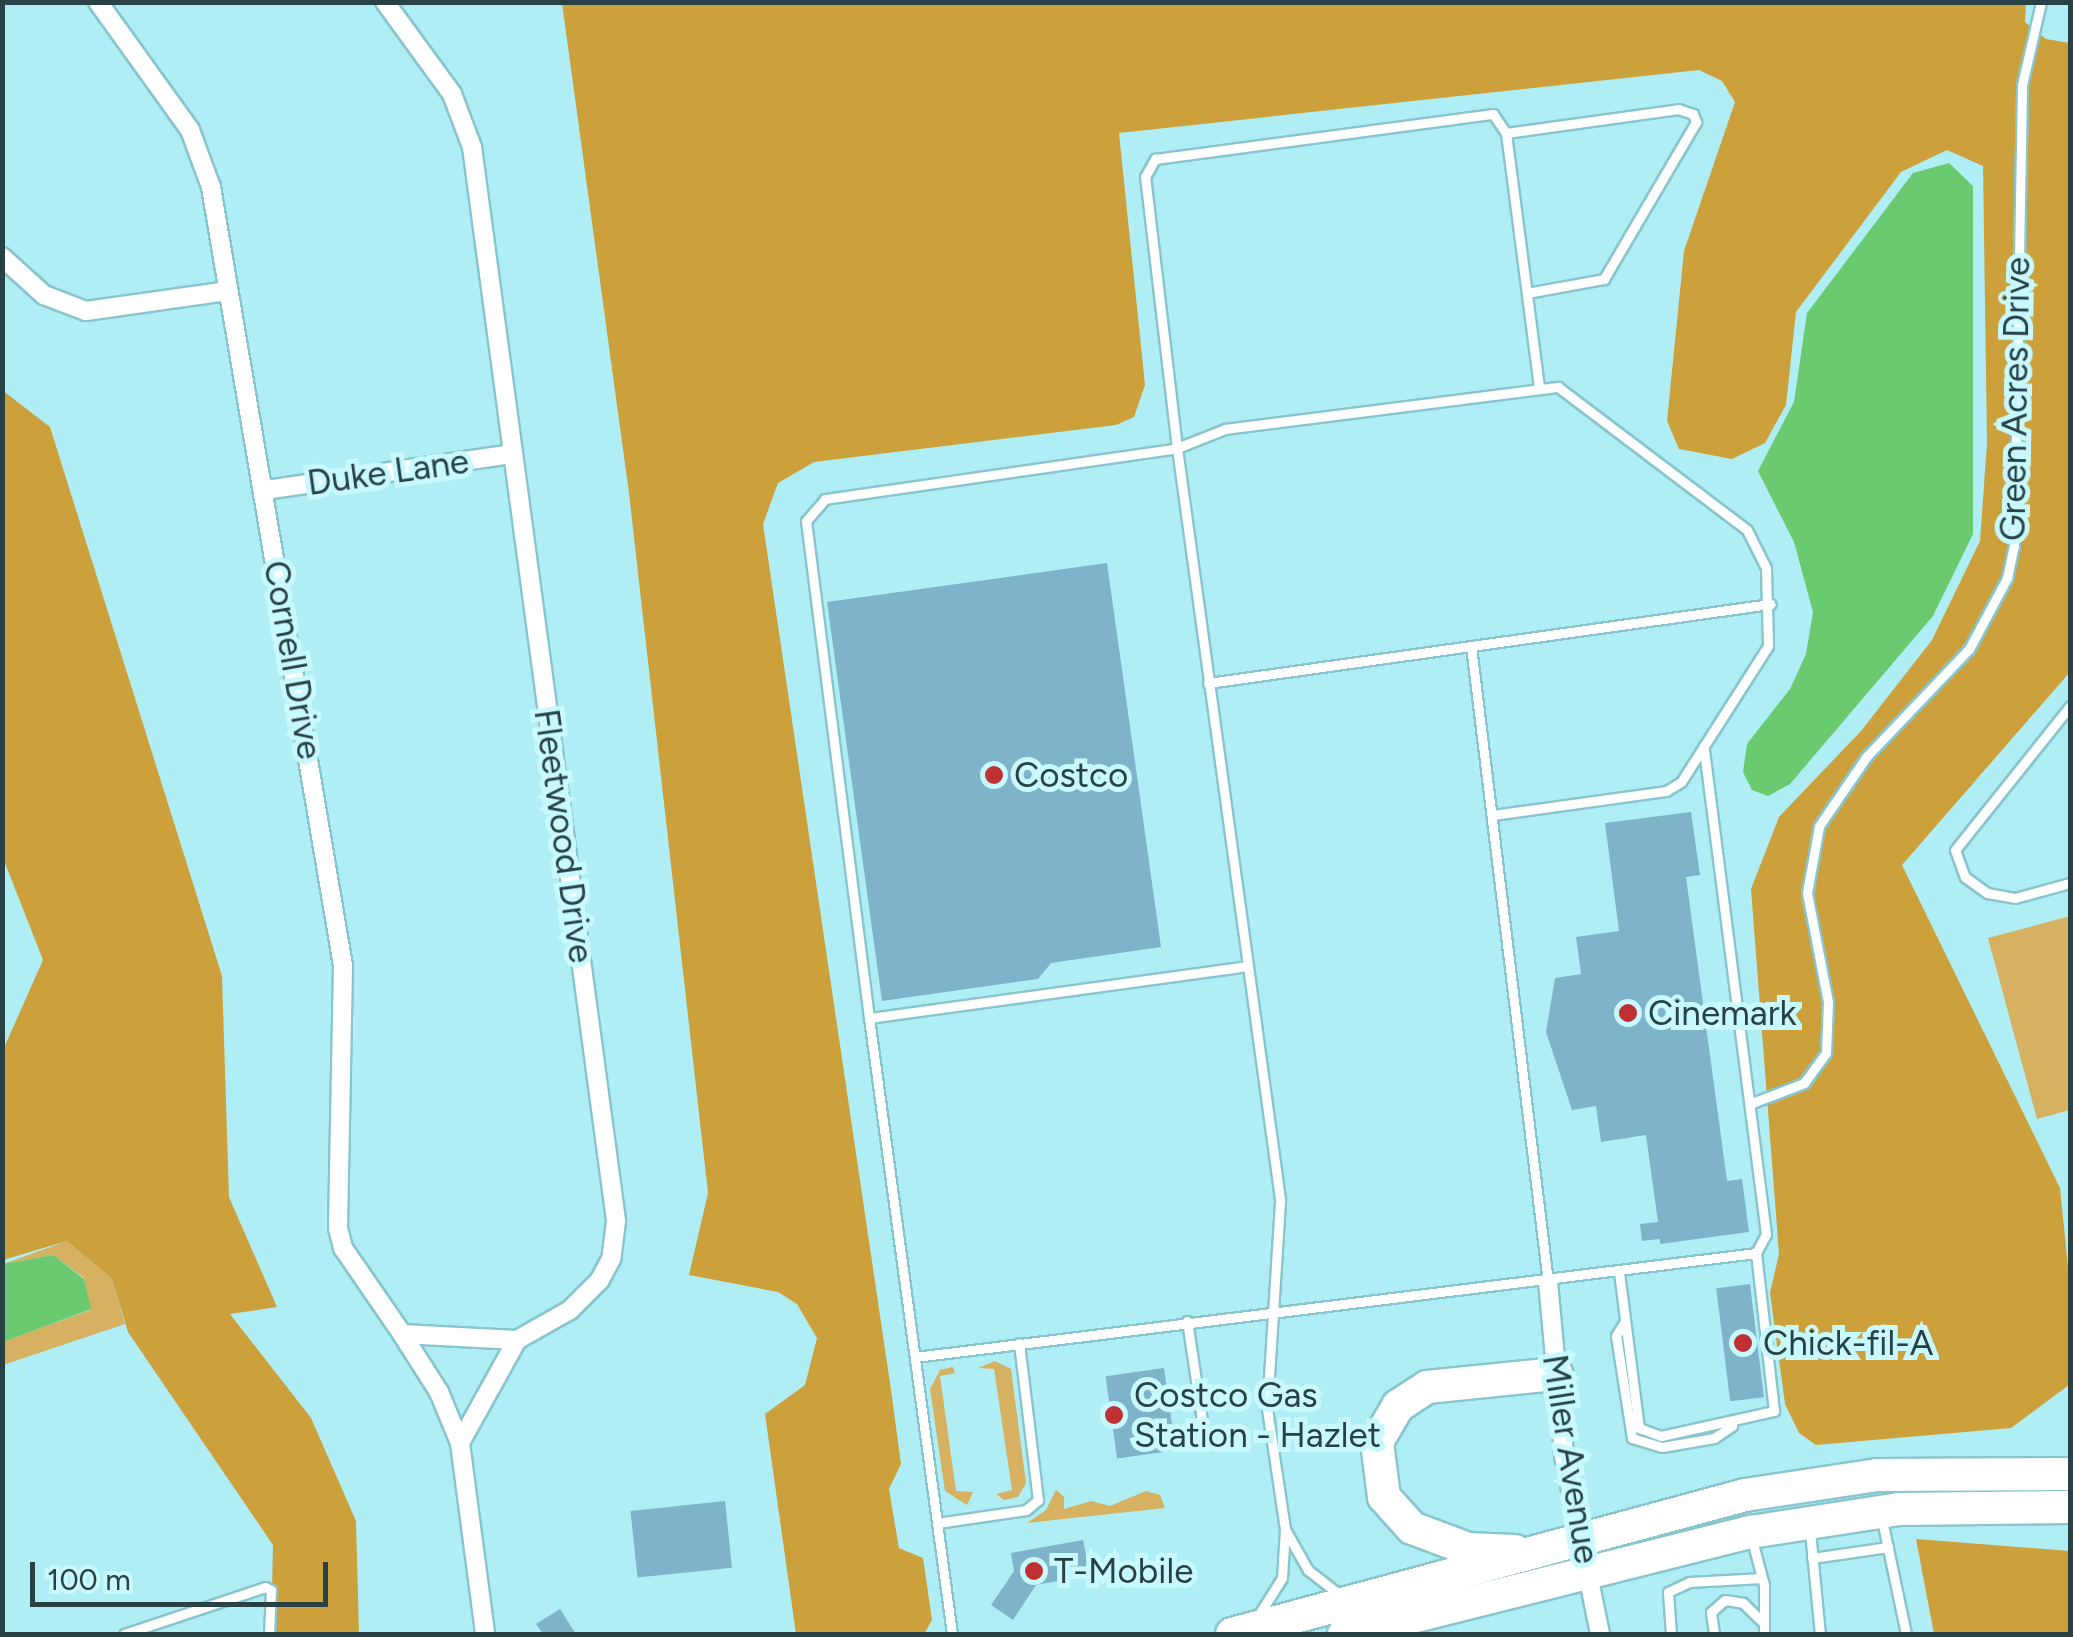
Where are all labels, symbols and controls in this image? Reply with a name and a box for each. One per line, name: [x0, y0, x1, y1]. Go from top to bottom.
street label: Green Acres Drive: [1992, 257, 2038, 541]
street label: Duke Lane: [305, 440, 471, 504]
street label: Cornell Drive: [255, 557, 331, 763]
street label: Fleetwood Drive: [525, 706, 603, 966]
place label: Costco: [1014, 754, 1128, 796]
marker: Costco: [983, 764, 1005, 786]
place label: Cinemark: [1648, 992, 1796, 1034]
marker: Cinemark: [1617, 1002, 1639, 1024]
place label: Chick-fil-A: [1763, 1322, 1933, 1364]
marker: Chick-fil-A: [1732, 1332, 1754, 1354]
street label: Miller Avenue: [1534, 1351, 1608, 1567]
place label: Costco Gas Station - Hazlet: [1134, 1374, 1381, 1456]
marker: Costco Gas Station - Hazlet: [1103, 1404, 1125, 1426]
scale bar: [35, 1542, 332, 1604]
place label: T-Mobile: [1054, 1550, 1193, 1592]
marker: T-Mobile: [1023, 1560, 1045, 1582]
text: 100 m: [47, 1561, 131, 1598]

